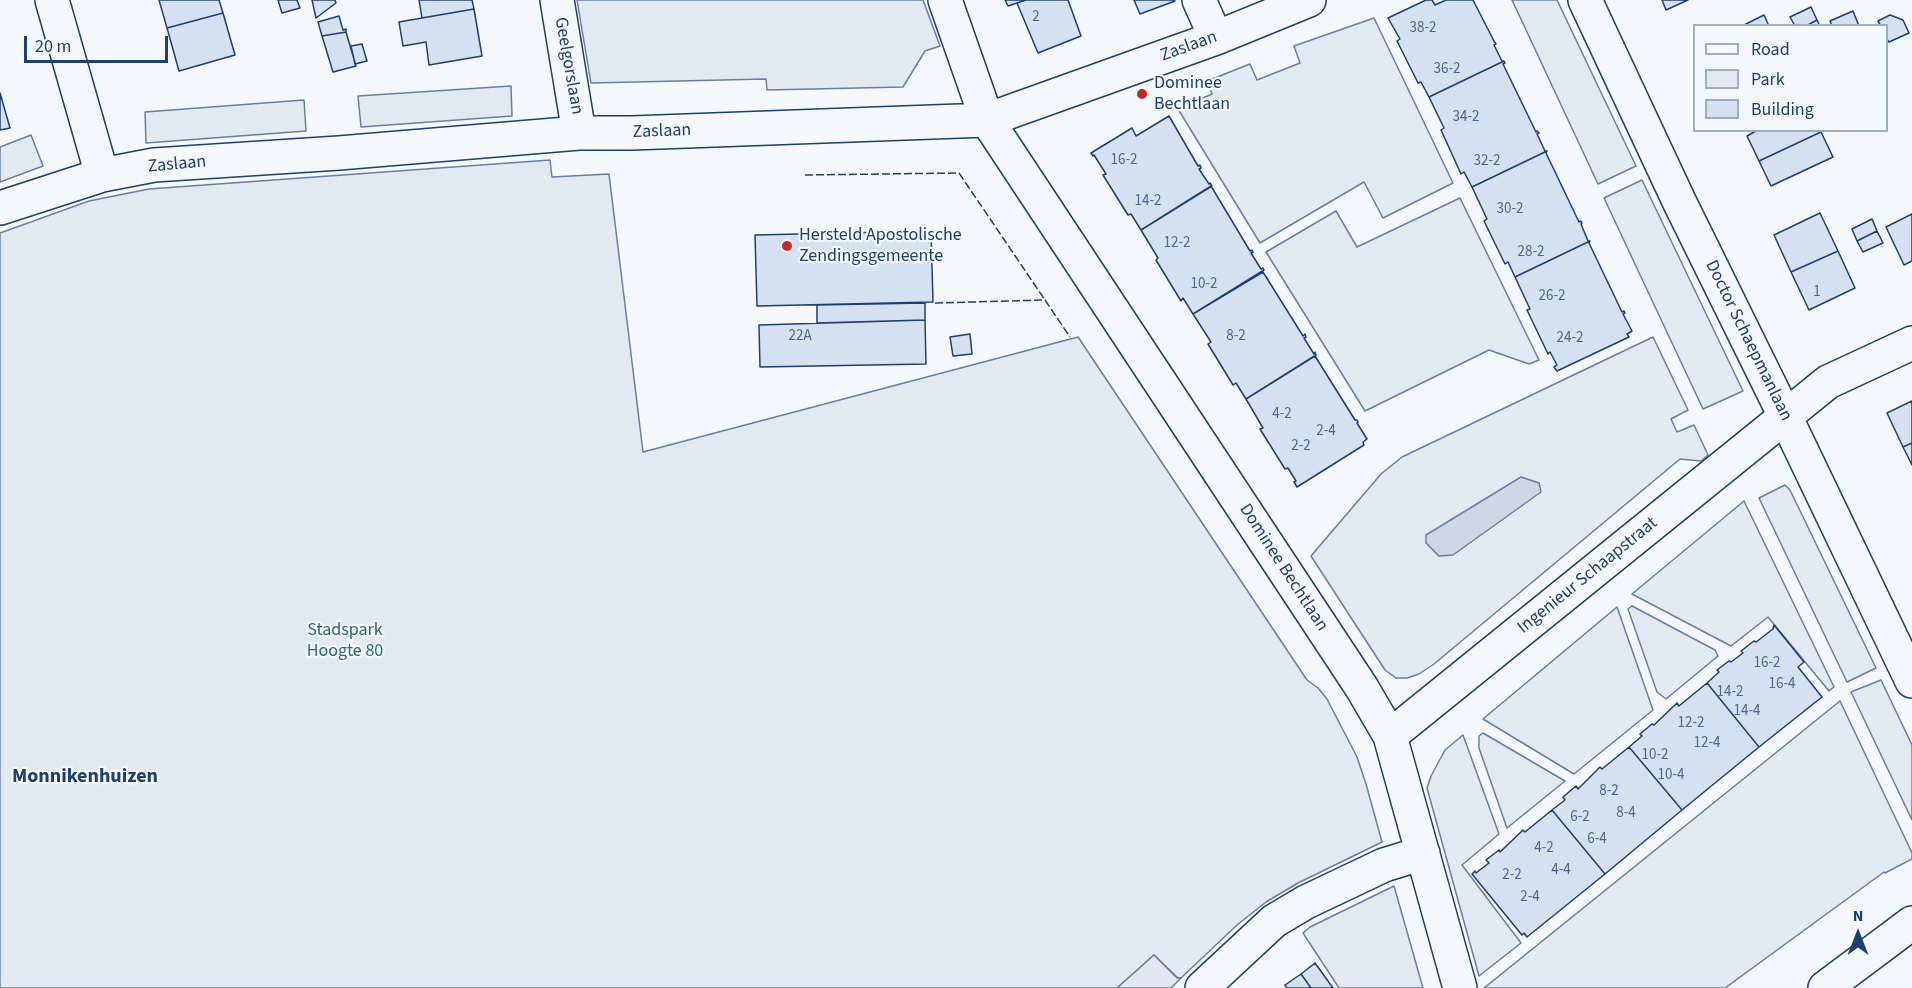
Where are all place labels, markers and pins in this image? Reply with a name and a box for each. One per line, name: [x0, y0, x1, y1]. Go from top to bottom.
place label: Dominee Bechtlaan: [1154, 73, 1230, 116]
marker: Dominee Bechtlaan: [1135, 87, 1149, 101]
place label: Hersteld Apostolische Zendingsgemeente: [799, 225, 962, 268]
marker: Hersteld Apostolische Zendingsgemeente: [780, 239, 794, 253]

